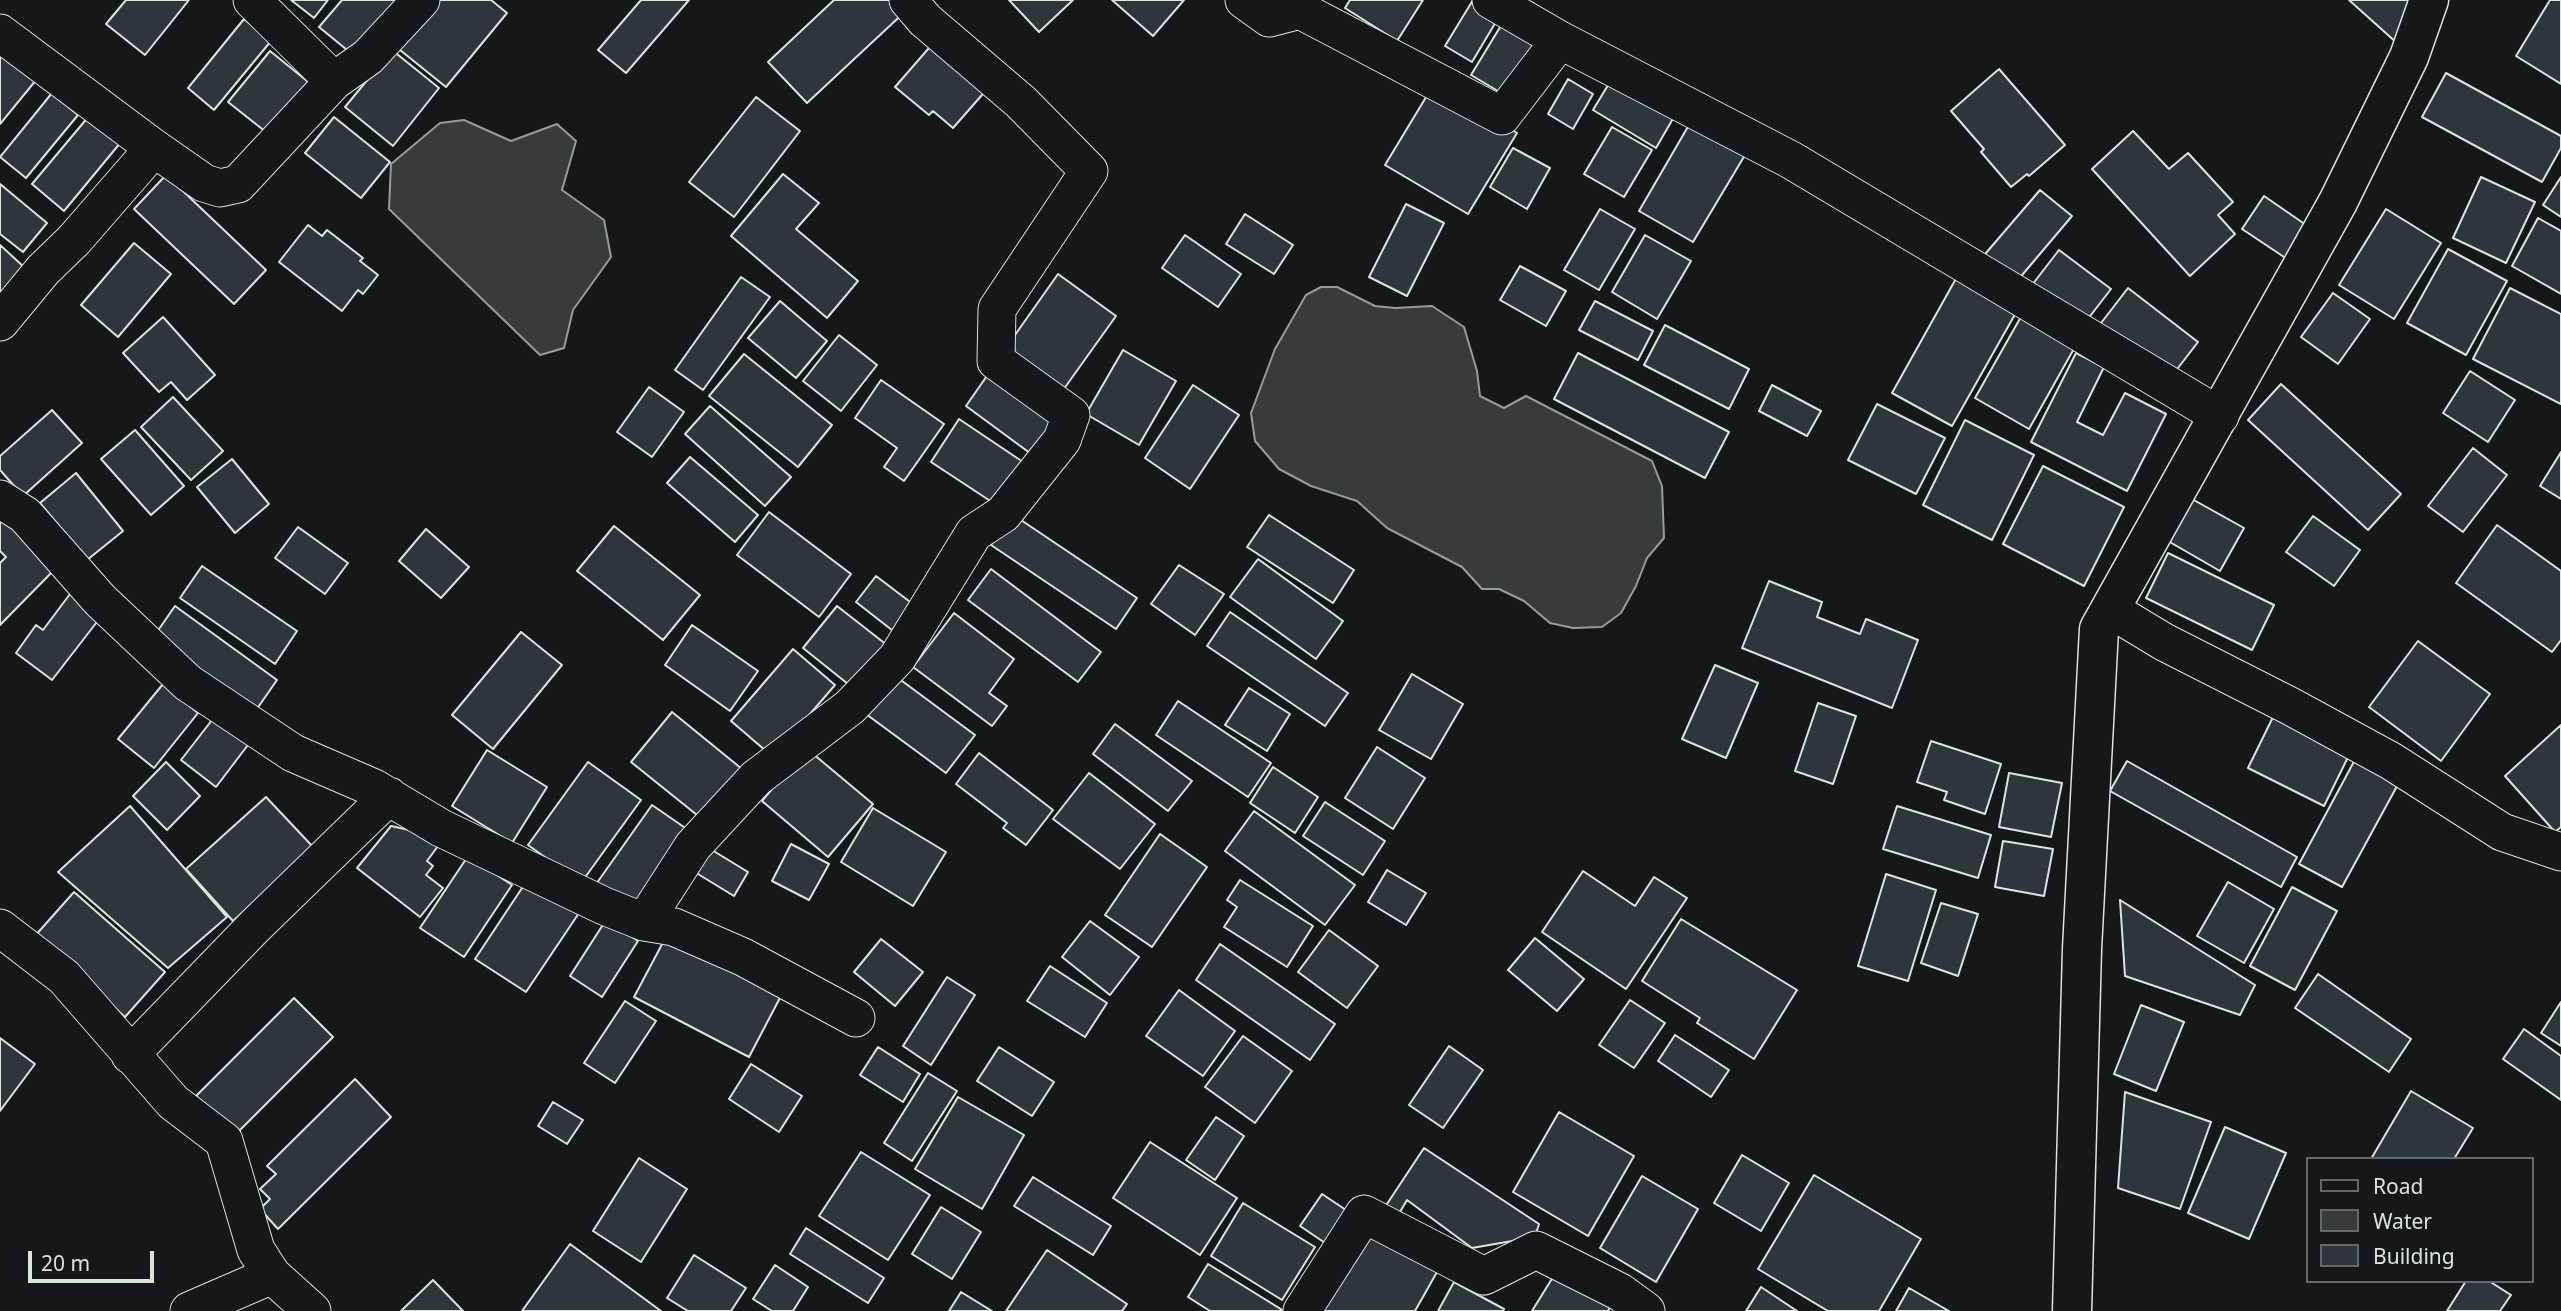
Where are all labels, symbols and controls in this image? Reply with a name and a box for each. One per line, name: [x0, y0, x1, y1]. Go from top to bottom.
legend: [2306, 1157, 2533, 1283]
text: Road: [2373, 1172, 2423, 1200]
text: Water: [2373, 1207, 2432, 1235]
scale bar: [32, 1238, 158, 1282]
text: Building: [2373, 1242, 2455, 1270]
text: 20 m: [41, 1249, 90, 1277]

